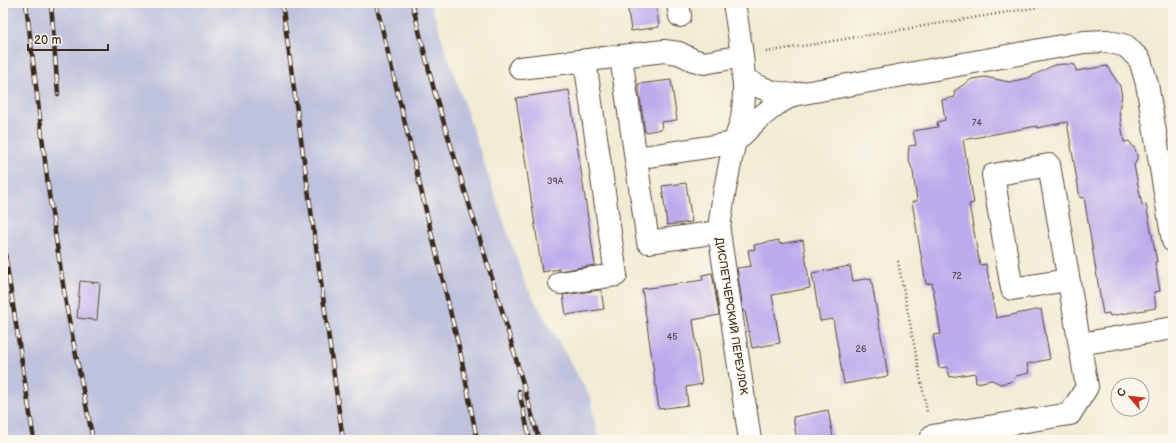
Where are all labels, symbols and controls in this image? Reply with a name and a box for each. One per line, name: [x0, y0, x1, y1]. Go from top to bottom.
scale bar: [28, 26, 108, 52]
text: 20 m: [34, 33, 61, 48]
house number: 74: [972, 118, 982, 129]
house number: 39А: [547, 176, 564, 187]
street label: ДИСПЕТЧЕРСКИЙ ПЕРЕУЛОК: [713, 237, 751, 397]
house number: 72: [952, 271, 963, 282]
house number: 45: [667, 332, 677, 343]
house number: 26: [856, 344, 867, 355]
north arrow: [1110, 377, 1150, 417]
text: С: [1114, 386, 1129, 399]

